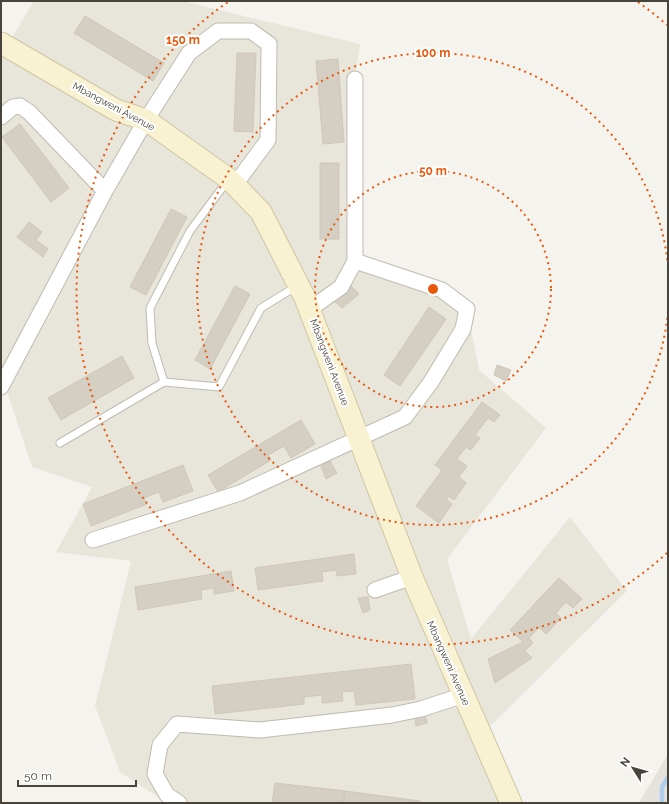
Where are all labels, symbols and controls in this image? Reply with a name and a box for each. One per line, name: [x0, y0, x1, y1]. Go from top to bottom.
text: 150 m: [166, 33, 200, 47]
text: 100 m: [416, 46, 450, 60]
street label: Mbangweni Avenue: [71, 80, 157, 133]
text: 50 m: [419, 164, 447, 178]
centre of rings: [426, 282, 440, 296]
street label: Mbangweni Avenue: [308, 317, 351, 407]
street label: Mbangweni Avenue: [425, 619, 472, 707]
north arrow: [613, 748, 653, 788]
text: N: [618, 755, 633, 770]
scale bar: [18, 762, 136, 788]
text: 50 m: [24, 769, 52, 783]

